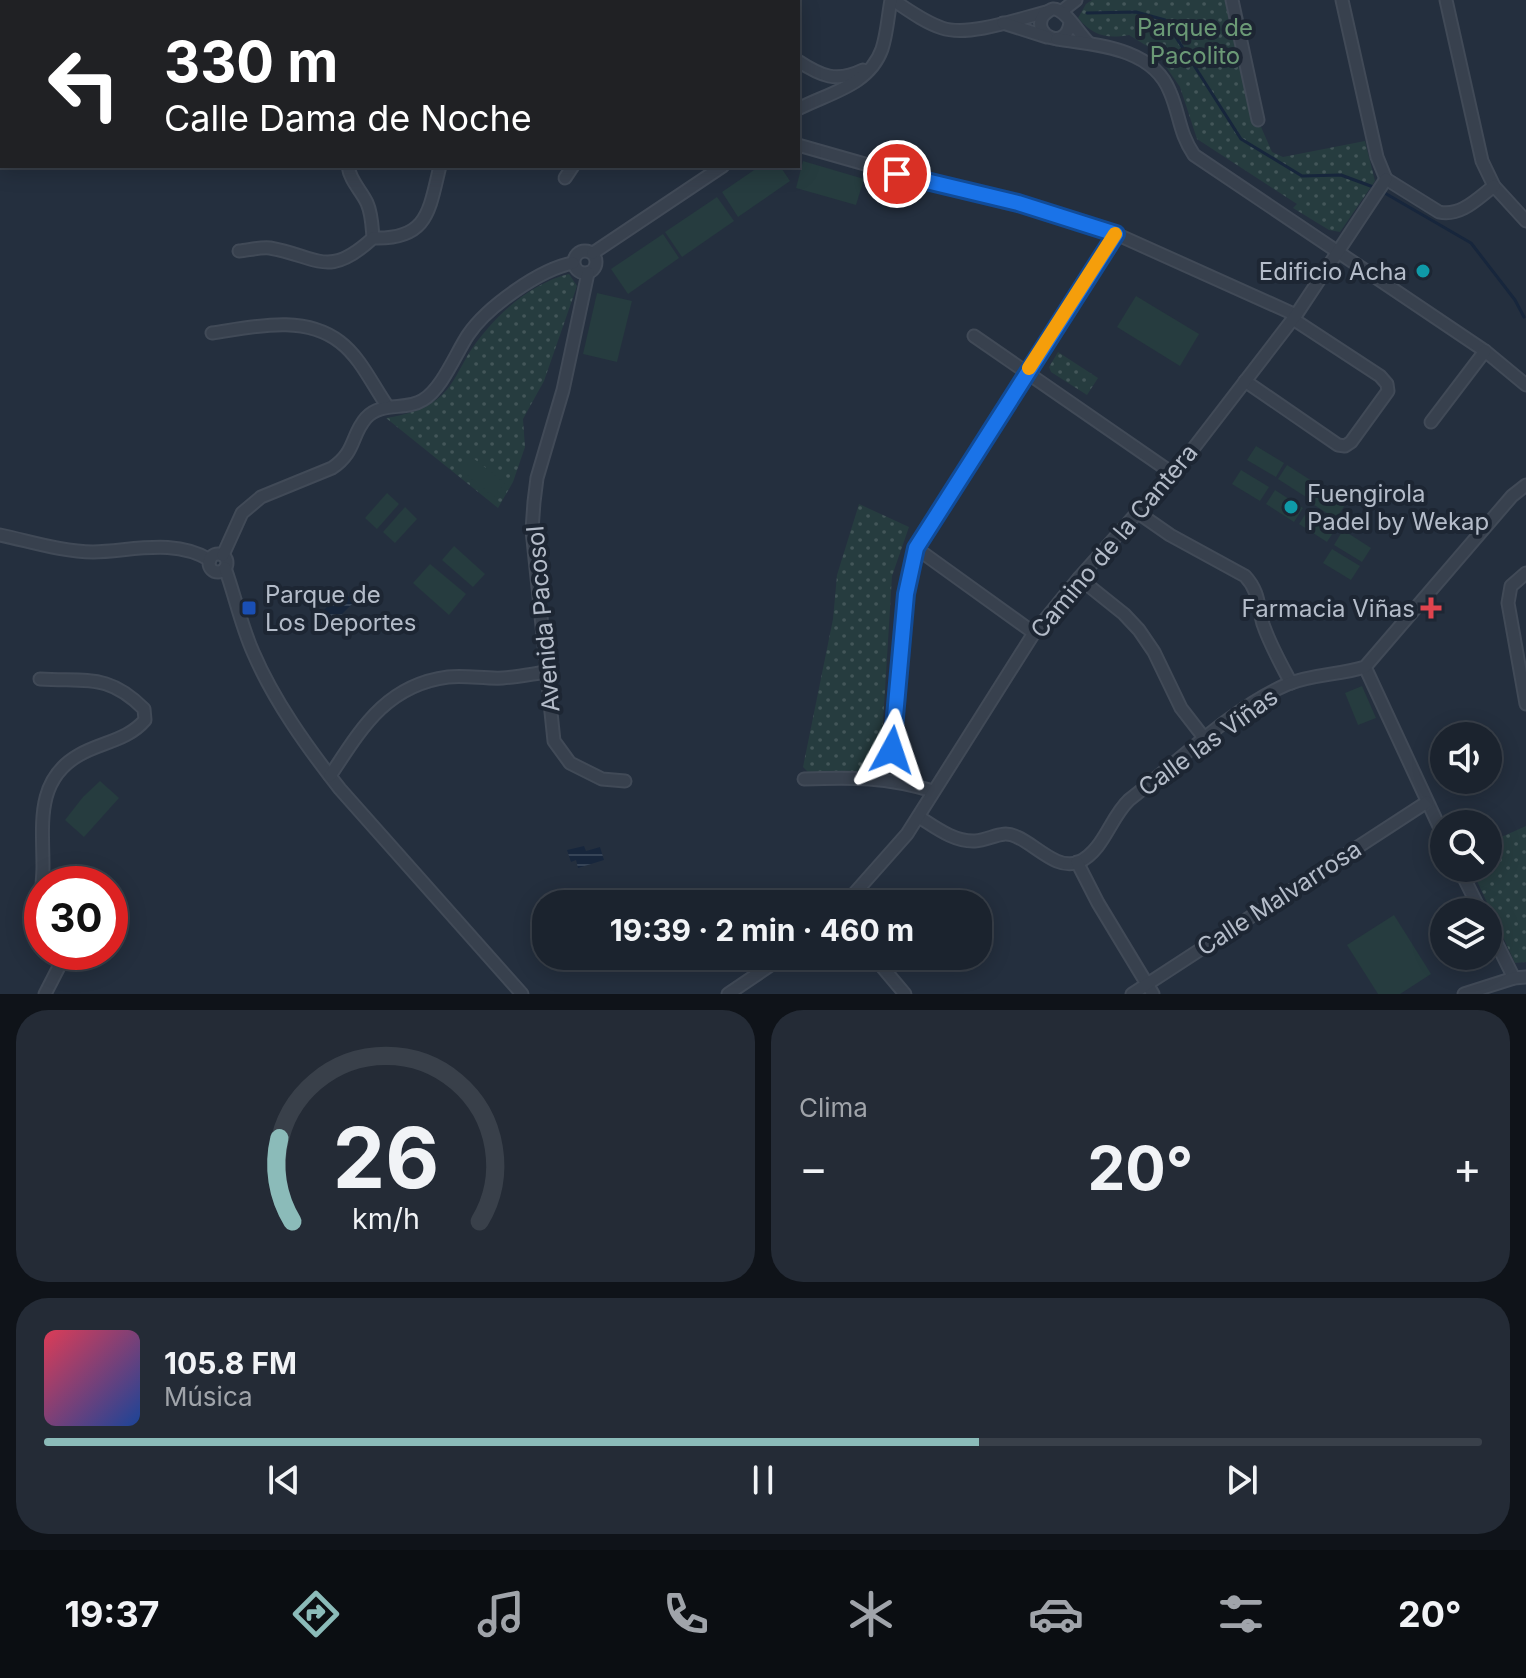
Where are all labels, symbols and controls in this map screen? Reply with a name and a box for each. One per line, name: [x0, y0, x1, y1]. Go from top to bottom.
park label: Parque de Pacolito: [1137, 13, 1253, 70]
text: 330 m: [164, 28, 338, 96]
icon: left: [32, 32, 136, 136]
text: Calle Dama de Noche: [164, 96, 532, 140]
pin: [863, 140, 931, 208]
icon: arrive: [875, 152, 919, 196]
place label: Edificio Acha: [1259, 257, 1407, 286]
marker: Edificio Acha: [1414, 262, 1432, 280]
street label: Camino de la Cantera: [1024, 438, 1204, 644]
place label: Fuengirola Padel by Wekap: [1307, 479, 1489, 536]
marker: Fuengirola Padel by Wekap: [1282, 498, 1300, 516]
street label: Avenida Pacosol: [520, 525, 566, 713]
place label: Parque de Los Deportes: [265, 580, 416, 637]
place label: Farmacia Viñas: [1242, 594, 1415, 623]
marker: Parque de Los Deportes: [240, 599, 258, 617]
marker: Farmacia Viñas: [1422, 599, 1440, 617]
street label: Calle las Viñas: [1133, 682, 1283, 802]
position arrow: [850, 708, 934, 792]
map controls: [1430, 722, 1502, 970]
button: sound: [1430, 722, 1502, 794]
button: search: [1430, 810, 1502, 882]
street label: Calle Malvarrosa: [1191, 834, 1367, 962]
speed limit sign: 30: [24, 866, 128, 970]
button: layers: [1430, 898, 1502, 970]
text: 19:39 · 2 min · 460 m: [610, 912, 914, 948]
text: Clima: [799, 1092, 868, 1123]
text: 26: [332, 1107, 439, 1208]
text: 20°: [1088, 1132, 1193, 1204]
text: −: [799, 1141, 828, 1195]
text: +: [1453, 1141, 1482, 1195]
text: km/h: [352, 1201, 419, 1236]
text: 105.8 FM: [164, 1345, 297, 1381]
text: Música: [164, 1381, 253, 1412]
icon: previous: [262, 1458, 306, 1502]
icon: pause: [741, 1458, 785, 1502]
icon: next: [1220, 1458, 1264, 1502]
icon: directions: [288, 1586, 344, 1642]
icon: music: [473, 1586, 529, 1642]
icon: phone: [658, 1586, 714, 1642]
icon: climate: [843, 1586, 899, 1642]
icon: car: [1028, 1586, 1084, 1642]
icon: filters: [1213, 1586, 1269, 1642]
text: 19:37: [64, 1592, 160, 1636]
text: 20°: [1398, 1592, 1462, 1636]

